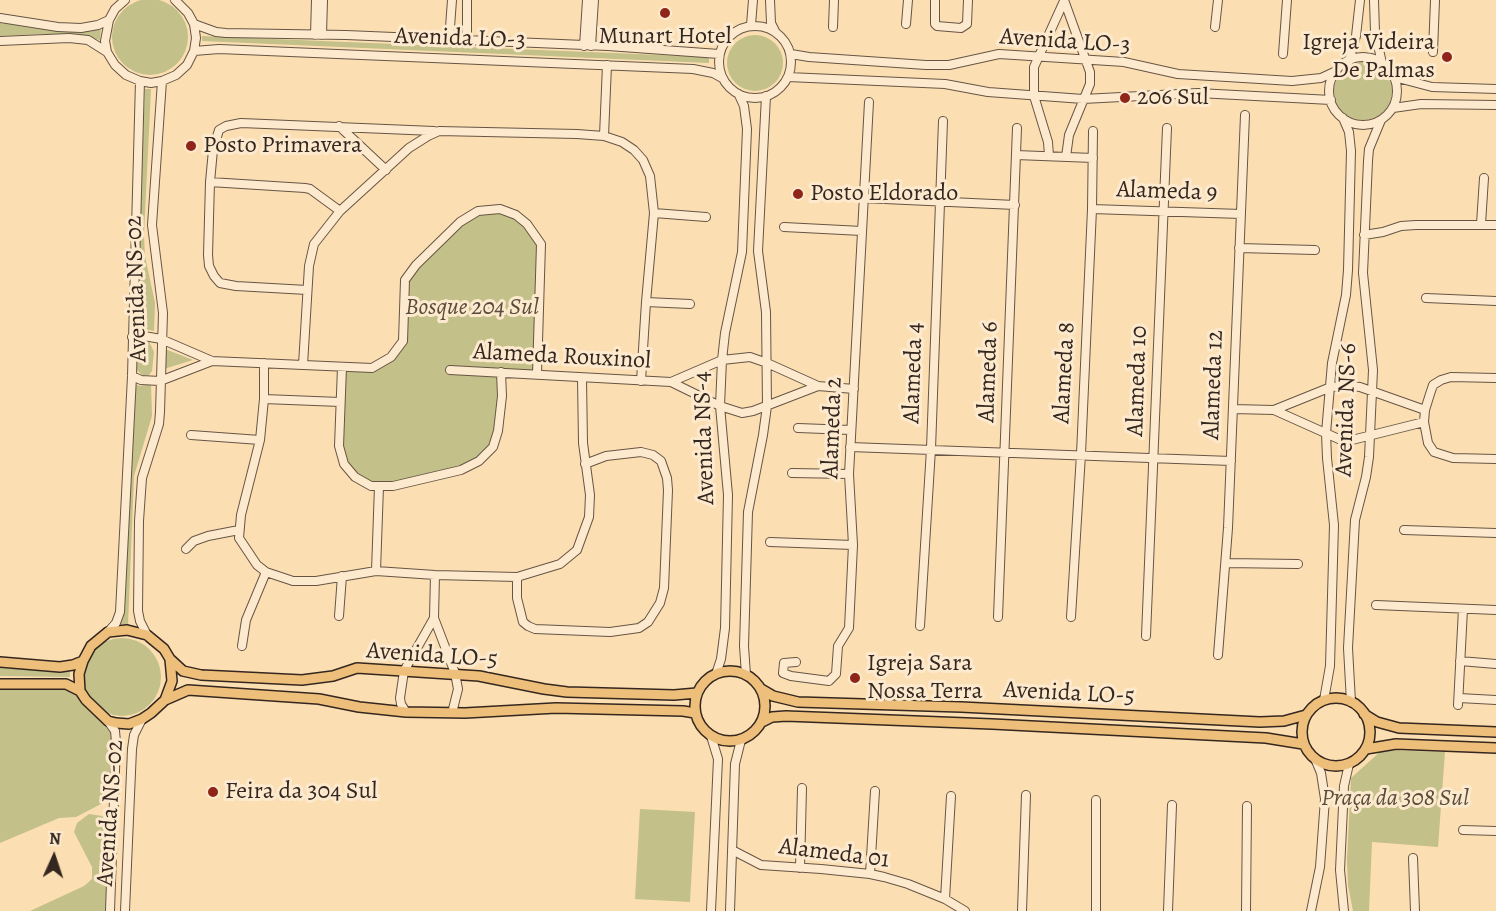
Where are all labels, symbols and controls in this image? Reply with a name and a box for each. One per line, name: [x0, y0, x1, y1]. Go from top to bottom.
marker: Munart Hotel: [658, 6, 672, 20]
street label: Avenida LO-3: [394, 22, 526, 56]
place label: Munart Hotel: [598, 23, 732, 51]
street label: Avenida LO-3: [999, 23, 1131, 61]
place label: Igreja Videira De Palmas: [1302, 29, 1435, 85]
marker: Igreja Videira De Palmas: [1440, 50, 1454, 64]
place label: 206 Sul: [1137, 84, 1209, 112]
marker: 206 Sul: [1118, 91, 1132, 105]
place label: Posto Primavera: [203, 132, 362, 160]
marker: Posto Primavera: [184, 139, 198, 153]
street label: Alameda 9: [1116, 176, 1218, 208]
place label: Posto Eldorado: [810, 180, 958, 208]
marker: Posto Eldorado: [791, 187, 805, 201]
street label: Avenida NS-02: [120, 215, 154, 363]
park label: Bosque 204 Sul: [405, 294, 539, 322]
street label: Alameda 6: [973, 321, 1005, 423]
street label: Alameda 8: [1048, 321, 1082, 425]
street label: Alameda 4: [898, 322, 930, 424]
street label: Alameda 10: [1122, 325, 1154, 437]
street label: Alameda 12: [1198, 330, 1230, 440]
street label: Alameda Rouxinol: [472, 338, 652, 376]
street label: Avenida NS-6: [1330, 343, 1364, 477]
street label: Avenida NS-4: [688, 371, 722, 505]
street label: Alameda 2: [817, 377, 849, 479]
street label: Avenida LO-5: [365, 637, 499, 675]
place label: Igreja Sara Nossa Terra: [867, 650, 983, 706]
marker: Igreja Sara Nossa Terra: [848, 671, 862, 685]
street label: Avenida LO-5: [1003, 676, 1135, 712]
street label: Avenida NS-02: [92, 739, 130, 887]
place label: Feira da 304 Sul: [225, 778, 377, 806]
marker: Feira da 304 Sul: [206, 785, 220, 799]
park label: Praça da 308 Sul: [1321, 785, 1469, 813]
north arrow: [24, 827, 84, 887]
text: N: [49, 828, 61, 850]
street label: Alameda 01: [777, 833, 891, 875]

